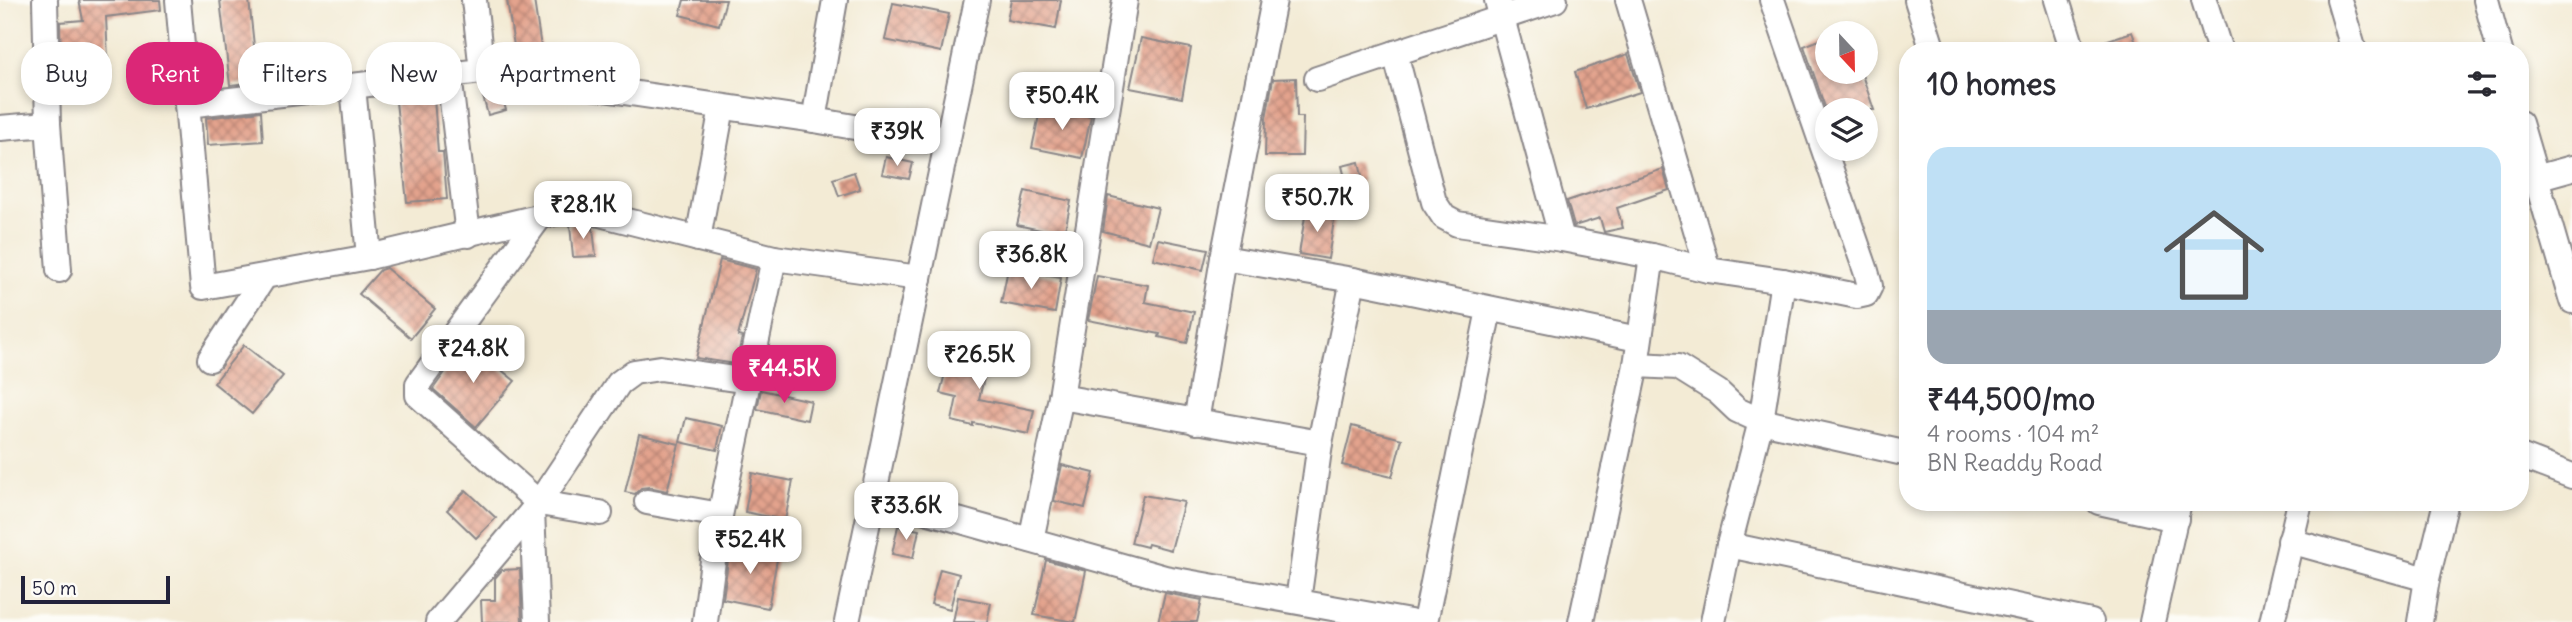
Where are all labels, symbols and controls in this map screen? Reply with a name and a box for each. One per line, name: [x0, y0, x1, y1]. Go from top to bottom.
north arrow: [1815, 21, 1878, 84]
map controls: [1815, 21, 1878, 161]
chip: Buy: [21, 42, 112, 105]
chip: Rent: [126, 42, 224, 105]
chip: Filters: [238, 42, 352, 105]
chip: New: [366, 42, 462, 105]
chip: Apartment: [476, 42, 640, 105]
text: 10 homes: [1927, 65, 2056, 103]
icon: filters: [2463, 65, 2501, 103]
pin: ₹50.4K: [1005, 72, 1119, 132]
text: ₹50.4K: [1025, 80, 1099, 109]
button: layers: [1815, 98, 1878, 161]
pin: ₹39K: [856, 108, 938, 168]
text: ₹39K: [870, 116, 924, 145]
pin: ₹50.7K: [1260, 174, 1374, 234]
pin: ₹28.1K: [526, 182, 640, 241]
text: ₹50.7K: [1281, 182, 1353, 211]
text: ₹28.1K: [550, 189, 616, 218]
icon: home: [2151, 192, 2277, 318]
pin: ₹36.8K: [974, 232, 1088, 291]
text: ₹36.8K: [995, 239, 1067, 268]
pin: ₹24.8K: [416, 326, 530, 385]
pin: ₹26.5K: [922, 332, 1036, 391]
text: ₹24.8K: [438, 333, 508, 362]
text: ₹26.5K: [943, 339, 1015, 368]
pin: ₹44.5K: [727, 346, 841, 405]
text: ₹44.5K: [748, 353, 820, 382]
text: ₹44,500/mo: [1927, 380, 2095, 418]
text: 4 rooms · 104 m²: [1927, 419, 2099, 448]
text: BN Readdy Road: [1927, 448, 2103, 477]
pin: ₹33.6K: [849, 482, 963, 542]
text: ₹33.6K: [870, 490, 942, 519]
pin: ₹52.4K: [693, 516, 807, 576]
text: ₹52.4K: [715, 524, 785, 553]
scale bar: [21, 573, 170, 605]
text: 50 m: [32, 576, 77, 600]

